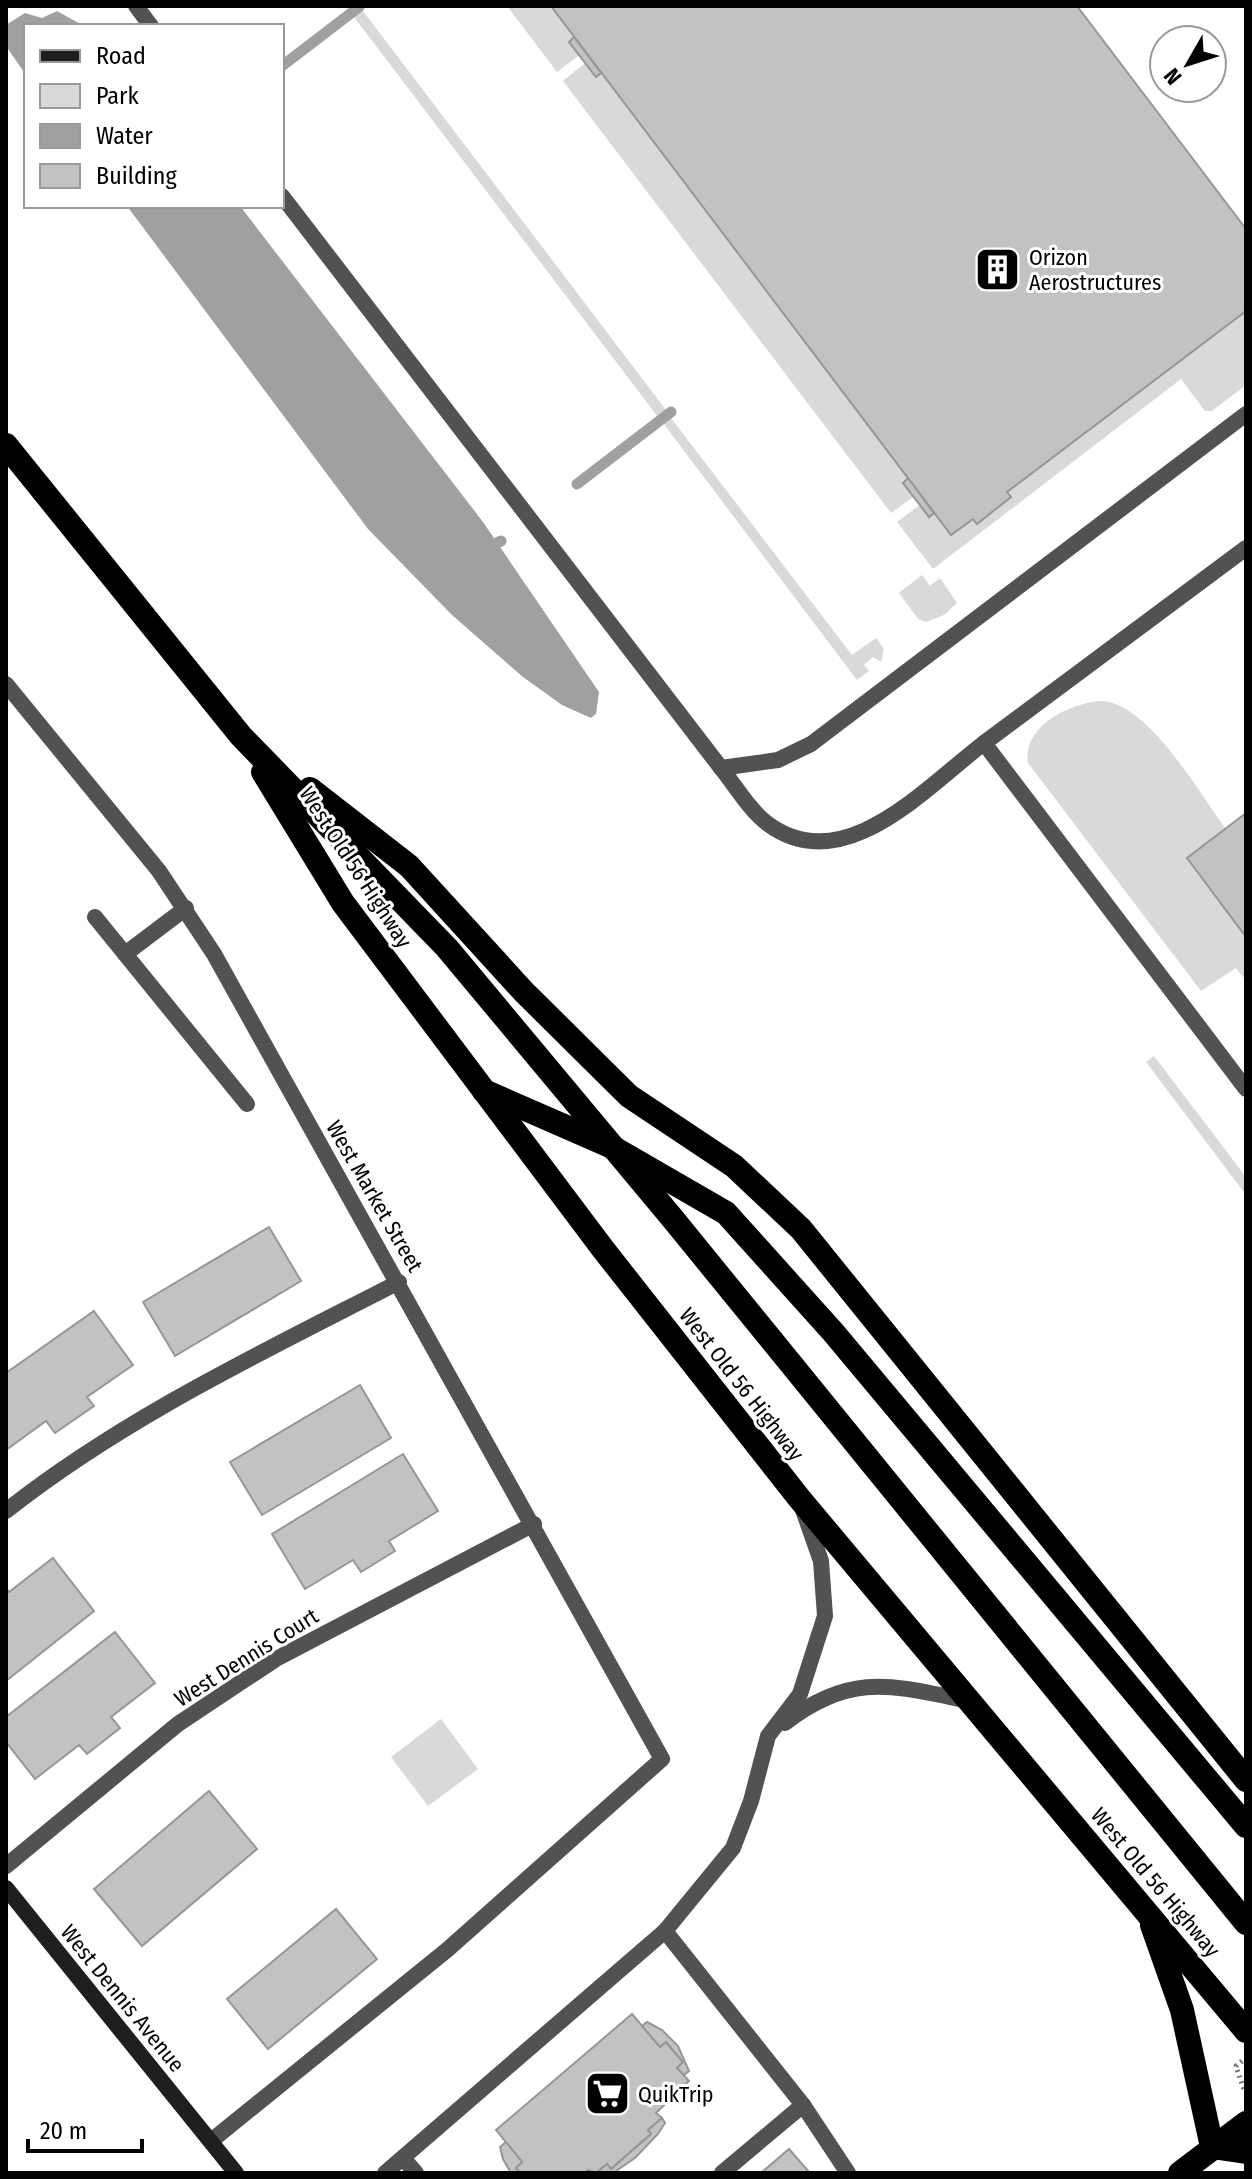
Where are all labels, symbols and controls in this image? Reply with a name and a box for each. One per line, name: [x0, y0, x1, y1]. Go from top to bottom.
legend: [24, 24, 284, 208]
north arrow: [1148, 24, 1228, 104]
text: Road: [96, 42, 146, 70]
text: N: [1158, 63, 1187, 90]
text: Park: [96, 82, 139, 110]
text: Water: [96, 122, 153, 150]
text: Building: [96, 162, 178, 190]
place label: Orizon Aerostructures: [1029, 244, 1161, 296]
building icon: Orizon Aerostructures: [974, 246, 1022, 294]
street label: West Old 56 Highway: [293, 782, 418, 953]
street label: West Market Street: [320, 1116, 429, 1277]
street label: West Old 56 Highway: [673, 1302, 810, 1466]
street label: West Dennis Court: [169, 1602, 324, 1712]
street label: West Old 56 Highway: [1085, 1802, 1226, 1963]
street label: West Dennis Avenue: [55, 1919, 190, 2078]
supermarket icon: QuikTrip: [583, 2070, 631, 2118]
place label: QuikTrip: [638, 2081, 714, 2108]
scale bar: [28, 2103, 142, 2153]
text: 20 m: [40, 2117, 87, 2145]

